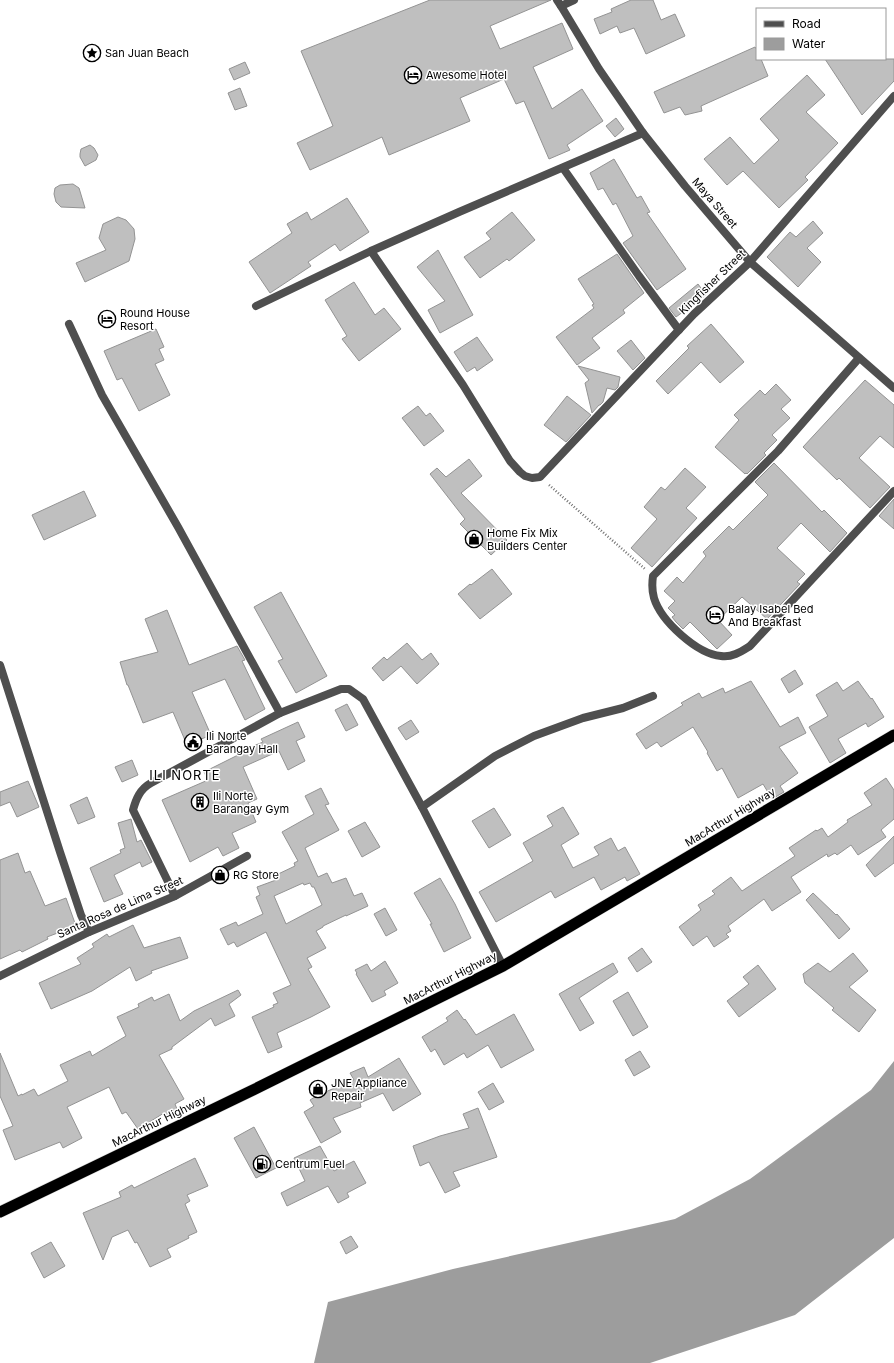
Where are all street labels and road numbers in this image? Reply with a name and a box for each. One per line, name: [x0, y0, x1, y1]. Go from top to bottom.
street label: Maya Street: [689, 175, 741, 231]
street label: Kingfisher Street: [676, 246, 749, 317]
street label: MacArthur Highway: [682, 784, 778, 850]
street label: Santa Rosa de Lima Street: [55, 873, 185, 941]
street label: MacArthur Highway: [401, 948, 499, 1008]
street label: MacArthur Highway: [110, 1092, 208, 1150]

